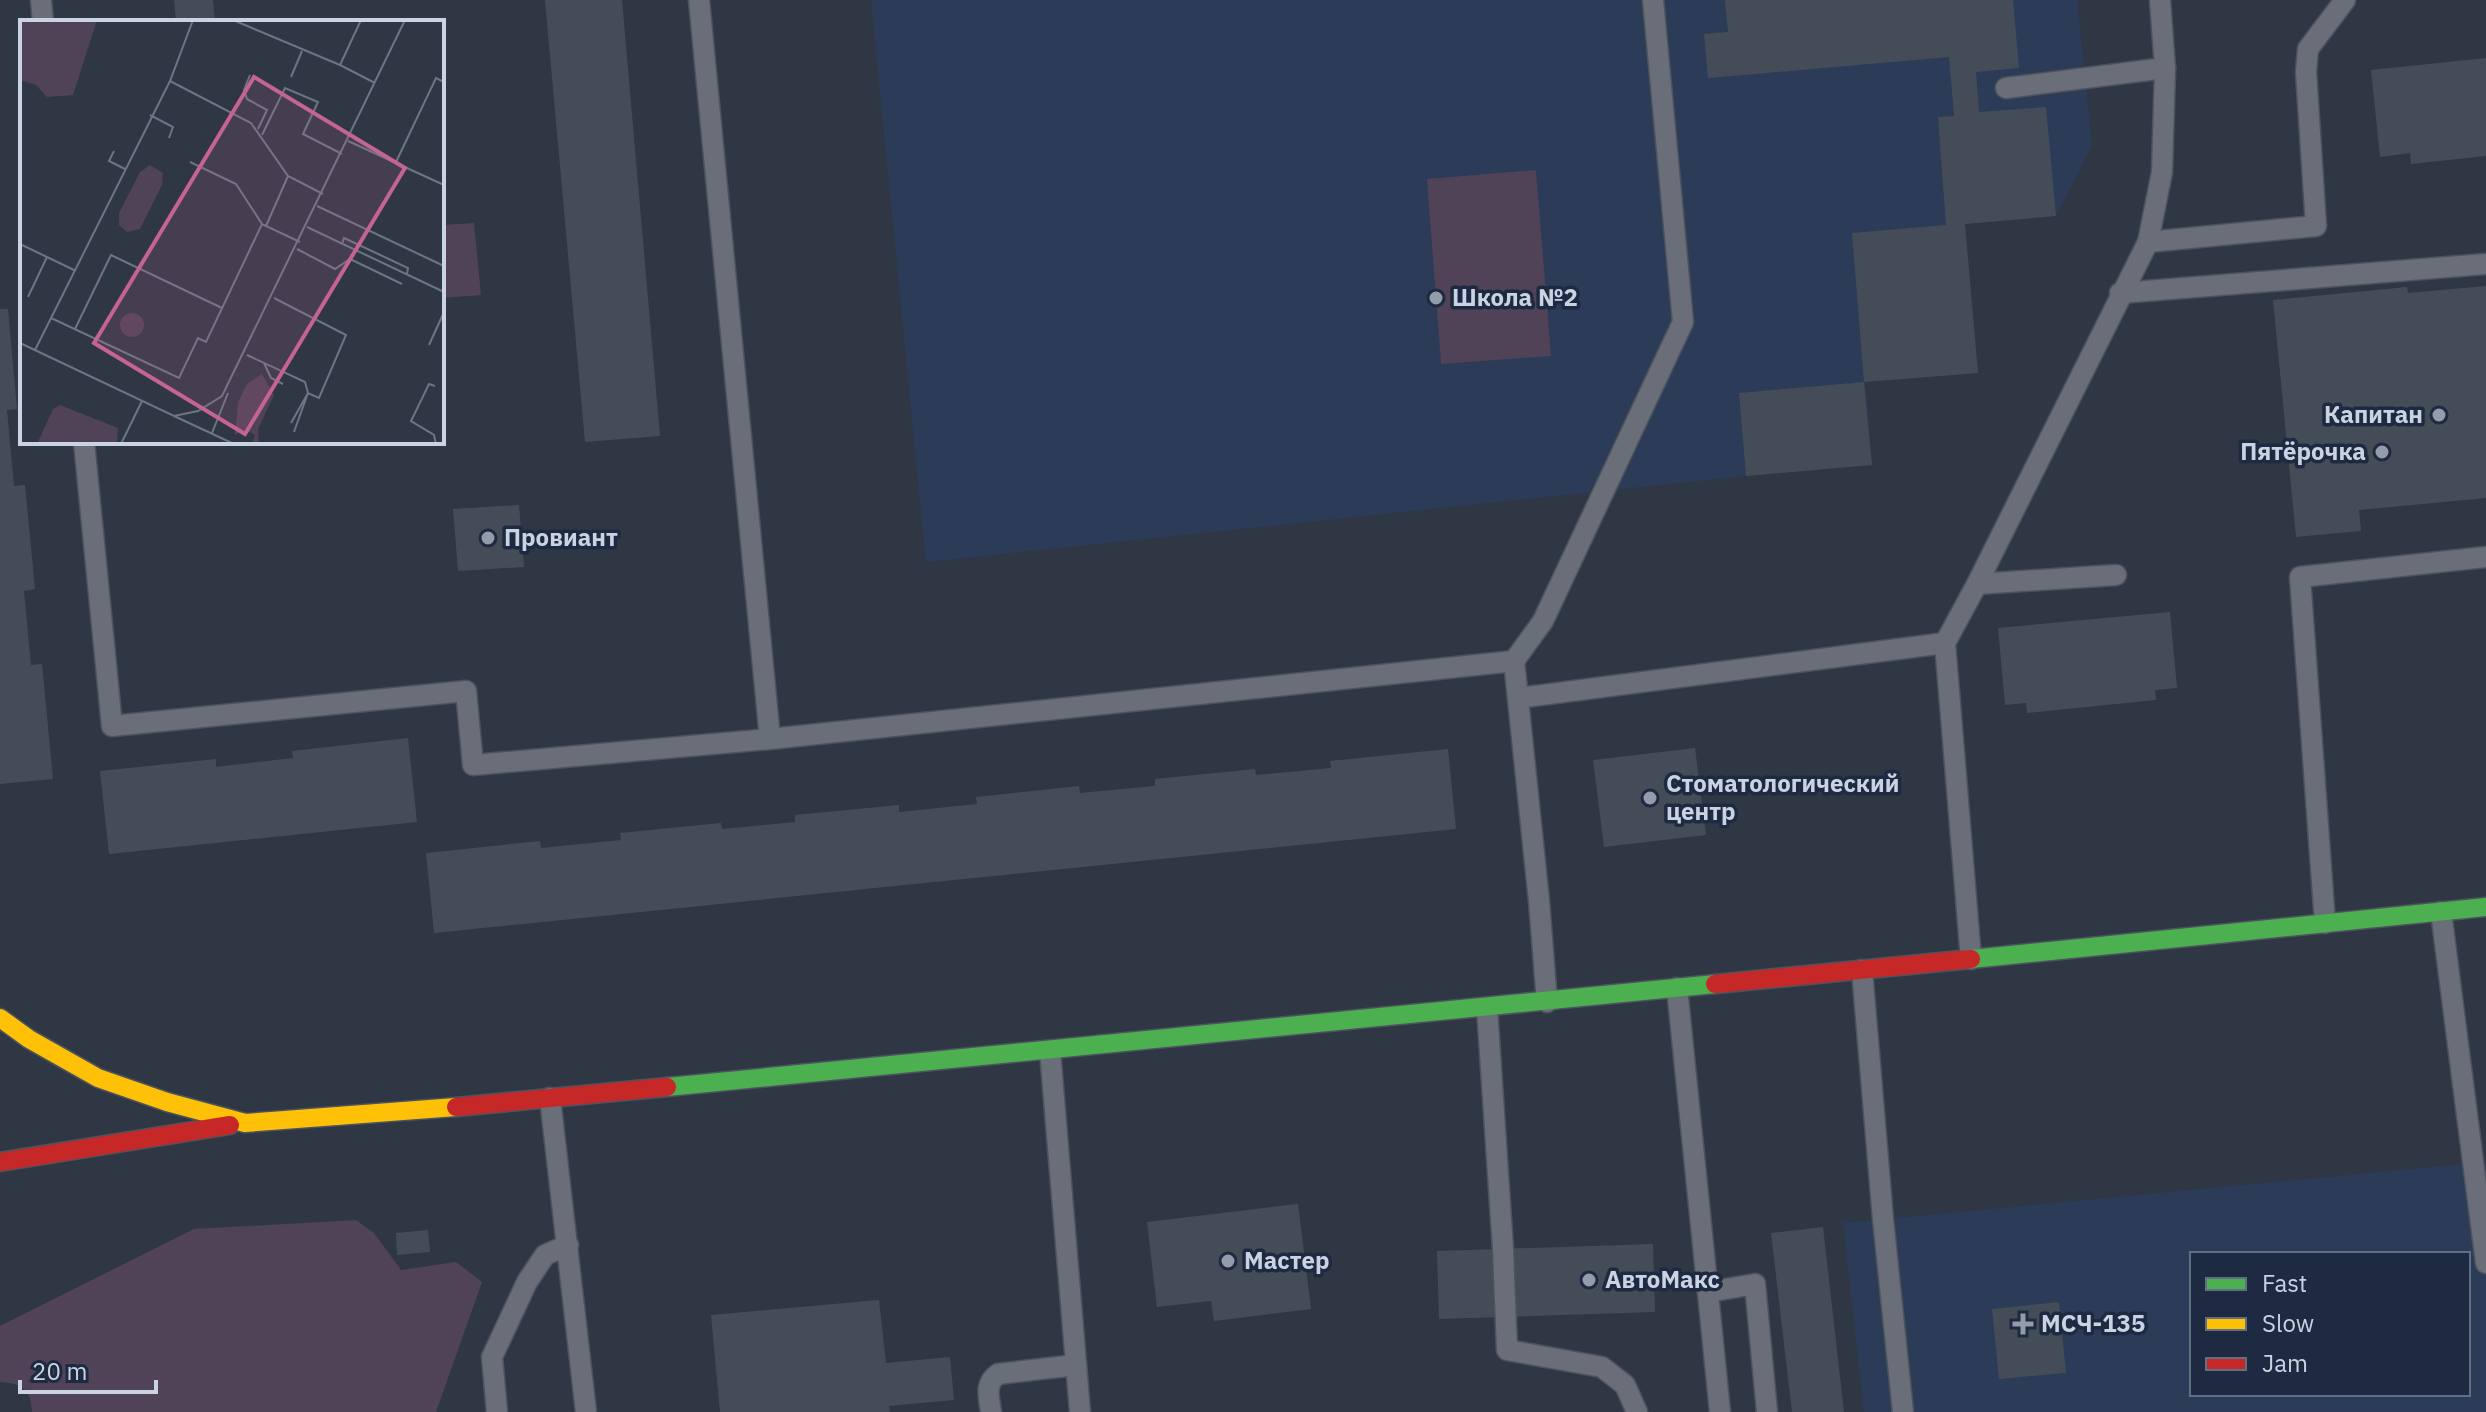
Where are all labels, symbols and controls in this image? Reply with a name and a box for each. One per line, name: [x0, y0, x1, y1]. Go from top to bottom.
inset map: [20, 20, 444, 444]
place label: Школа №2: [1452, 281, 1578, 313]
marker: Школа №2: [1427, 289, 1445, 307]
place label: Капитан: [2324, 398, 2423, 430]
marker: Капитан: [2430, 406, 2448, 424]
place label: Пятёрочка: [2240, 435, 2366, 467]
marker: Пятёрочка: [2373, 443, 2391, 461]
place label: Провиант: [504, 521, 618, 553]
marker: Провиант: [479, 529, 497, 547]
place label: Стоматологический центр: [1666, 767, 1899, 827]
marker: Стоматологический центр: [1641, 789, 1659, 807]
place label: Мастер: [1244, 1244, 1330, 1276]
marker: Мастер: [1219, 1252, 1237, 1270]
legend: [2190, 1252, 2470, 1396]
place label: АвтоМакс: [1605, 1263, 1720, 1295]
text: Fast: [2262, 1267, 2307, 1299]
marker: АвтоМакс: [1580, 1271, 1598, 1289]
place label: МСЧ-135: [2041, 1307, 2145, 1339]
text: Slow: [2262, 1307, 2314, 1339]
marker: МСЧ-135: [2012, 1313, 2034, 1335]
scale bar: [20, 1344, 156, 1394]
text: Jam: [2262, 1347, 2308, 1379]
text: 20 m: [32, 1355, 87, 1387]

